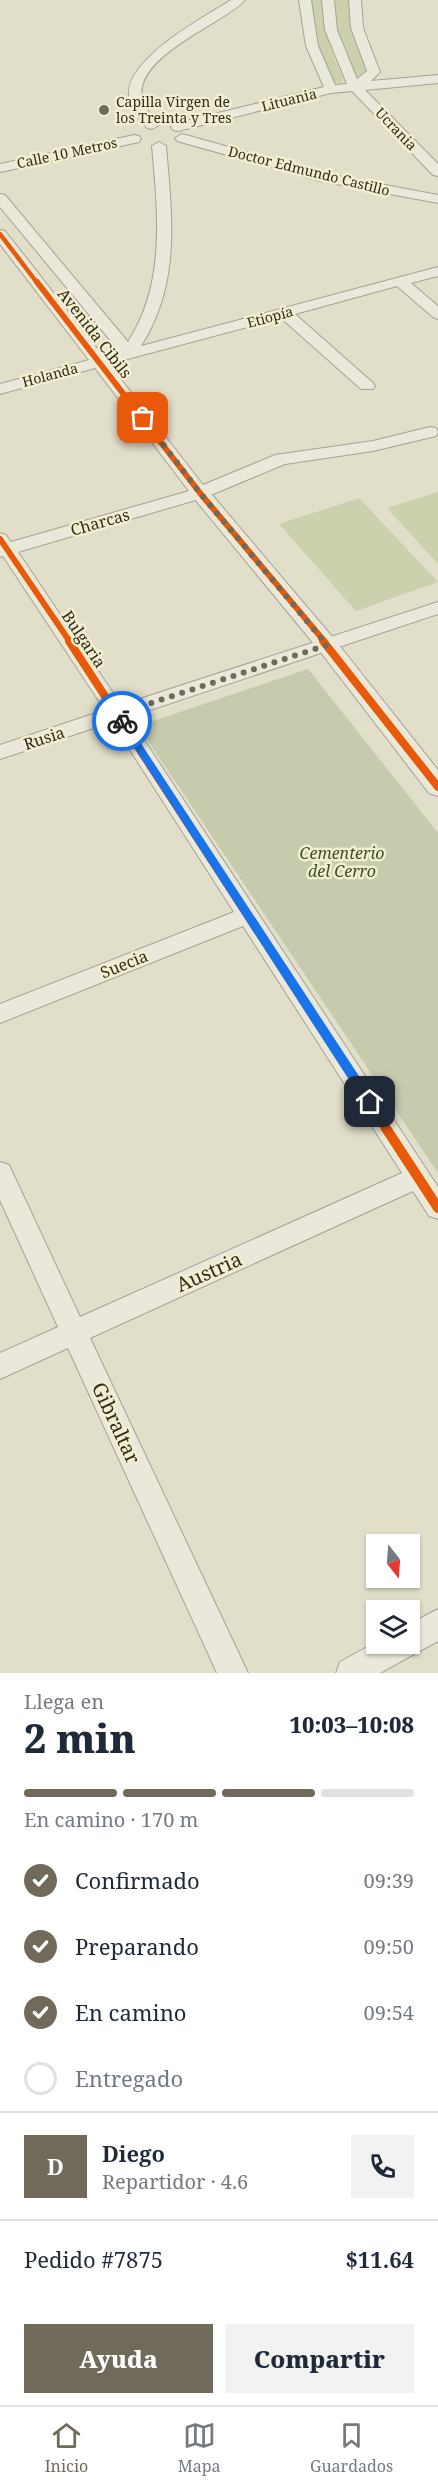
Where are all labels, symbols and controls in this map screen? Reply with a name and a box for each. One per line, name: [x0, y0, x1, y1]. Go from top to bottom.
street label: Lituania: [259, 83, 319, 116]
place label: Capilla Virgen de los Treinta y Tres: [116, 92, 232, 127]
marker: Capilla Virgen de los Treinta y Tres: [97, 103, 111, 117]
street label: Ucrania: [371, 103, 422, 154]
street label: Calle 10 Metros: [15, 133, 119, 172]
street label: Doctor Edmundo Castillo: [226, 141, 392, 200]
street label: Avenida Cibils: [53, 283, 137, 383]
street label: Etiopía: [245, 301, 295, 332]
street label: Holanda: [20, 358, 80, 391]
pin: [117, 392, 168, 443]
icon: bag: [126, 401, 159, 434]
street label: Charcas: [68, 503, 132, 541]
street label: Bulgaria: [57, 606, 111, 672]
courier: [92, 691, 152, 751]
icon: bike: [106, 705, 139, 738]
street label: Rusia: [21, 721, 67, 755]
park label: Cementerio del Cerro: [299, 842, 385, 882]
street label: Suecia: [97, 945, 151, 983]
pin: [344, 1076, 395, 1127]
icon: home: [353, 1085, 386, 1118]
street label: Austria: [172, 1245, 246, 1298]
street label: Gibraltar: [86, 1378, 147, 1469]
north arrow: [366, 1534, 420, 1588]
map controls: [366, 1534, 420, 1654]
button: layers: [366, 1600, 420, 1654]
text: Llega en: [24, 1688, 104, 1715]
text: 10:03–10:08: [290, 1709, 414, 1739]
text: 2 min: [24, 1711, 136, 1764]
text: En camino · 170 m: [24, 1806, 198, 1833]
icon: check: [24, 1864, 57, 1897]
text: Confirmado: [75, 1865, 200, 1895]
text: 09:39: [364, 1867, 414, 1894]
icon: check: [24, 1930, 57, 1963]
text: Preparando: [75, 1931, 199, 1961]
text: 09:50: [364, 1933, 414, 1960]
icon: check: [24, 1996, 57, 2029]
text: En camino: [75, 1997, 187, 2027]
text: 09:54: [364, 1999, 414, 2026]
text: Entregado: [75, 2063, 183, 2093]
button: phone: [351, 2135, 414, 2198]
text: Diego: [102, 2138, 165, 2168]
text: D: [47, 2151, 64, 2181]
text: Repartidor · 4.6: [102, 2168, 248, 2195]
text: Pedido #7875: [24, 2244, 163, 2274]
text: $11.64: [345, 2244, 414, 2274]
button: Ayuda: [24, 2324, 213, 2393]
button: Compartir: [225, 2324, 414, 2393]
tab: Inicio: [45, 2419, 88, 2477]
tab: Mapa: [178, 2419, 221, 2477]
tab: Guardados: [310, 2419, 393, 2477]

